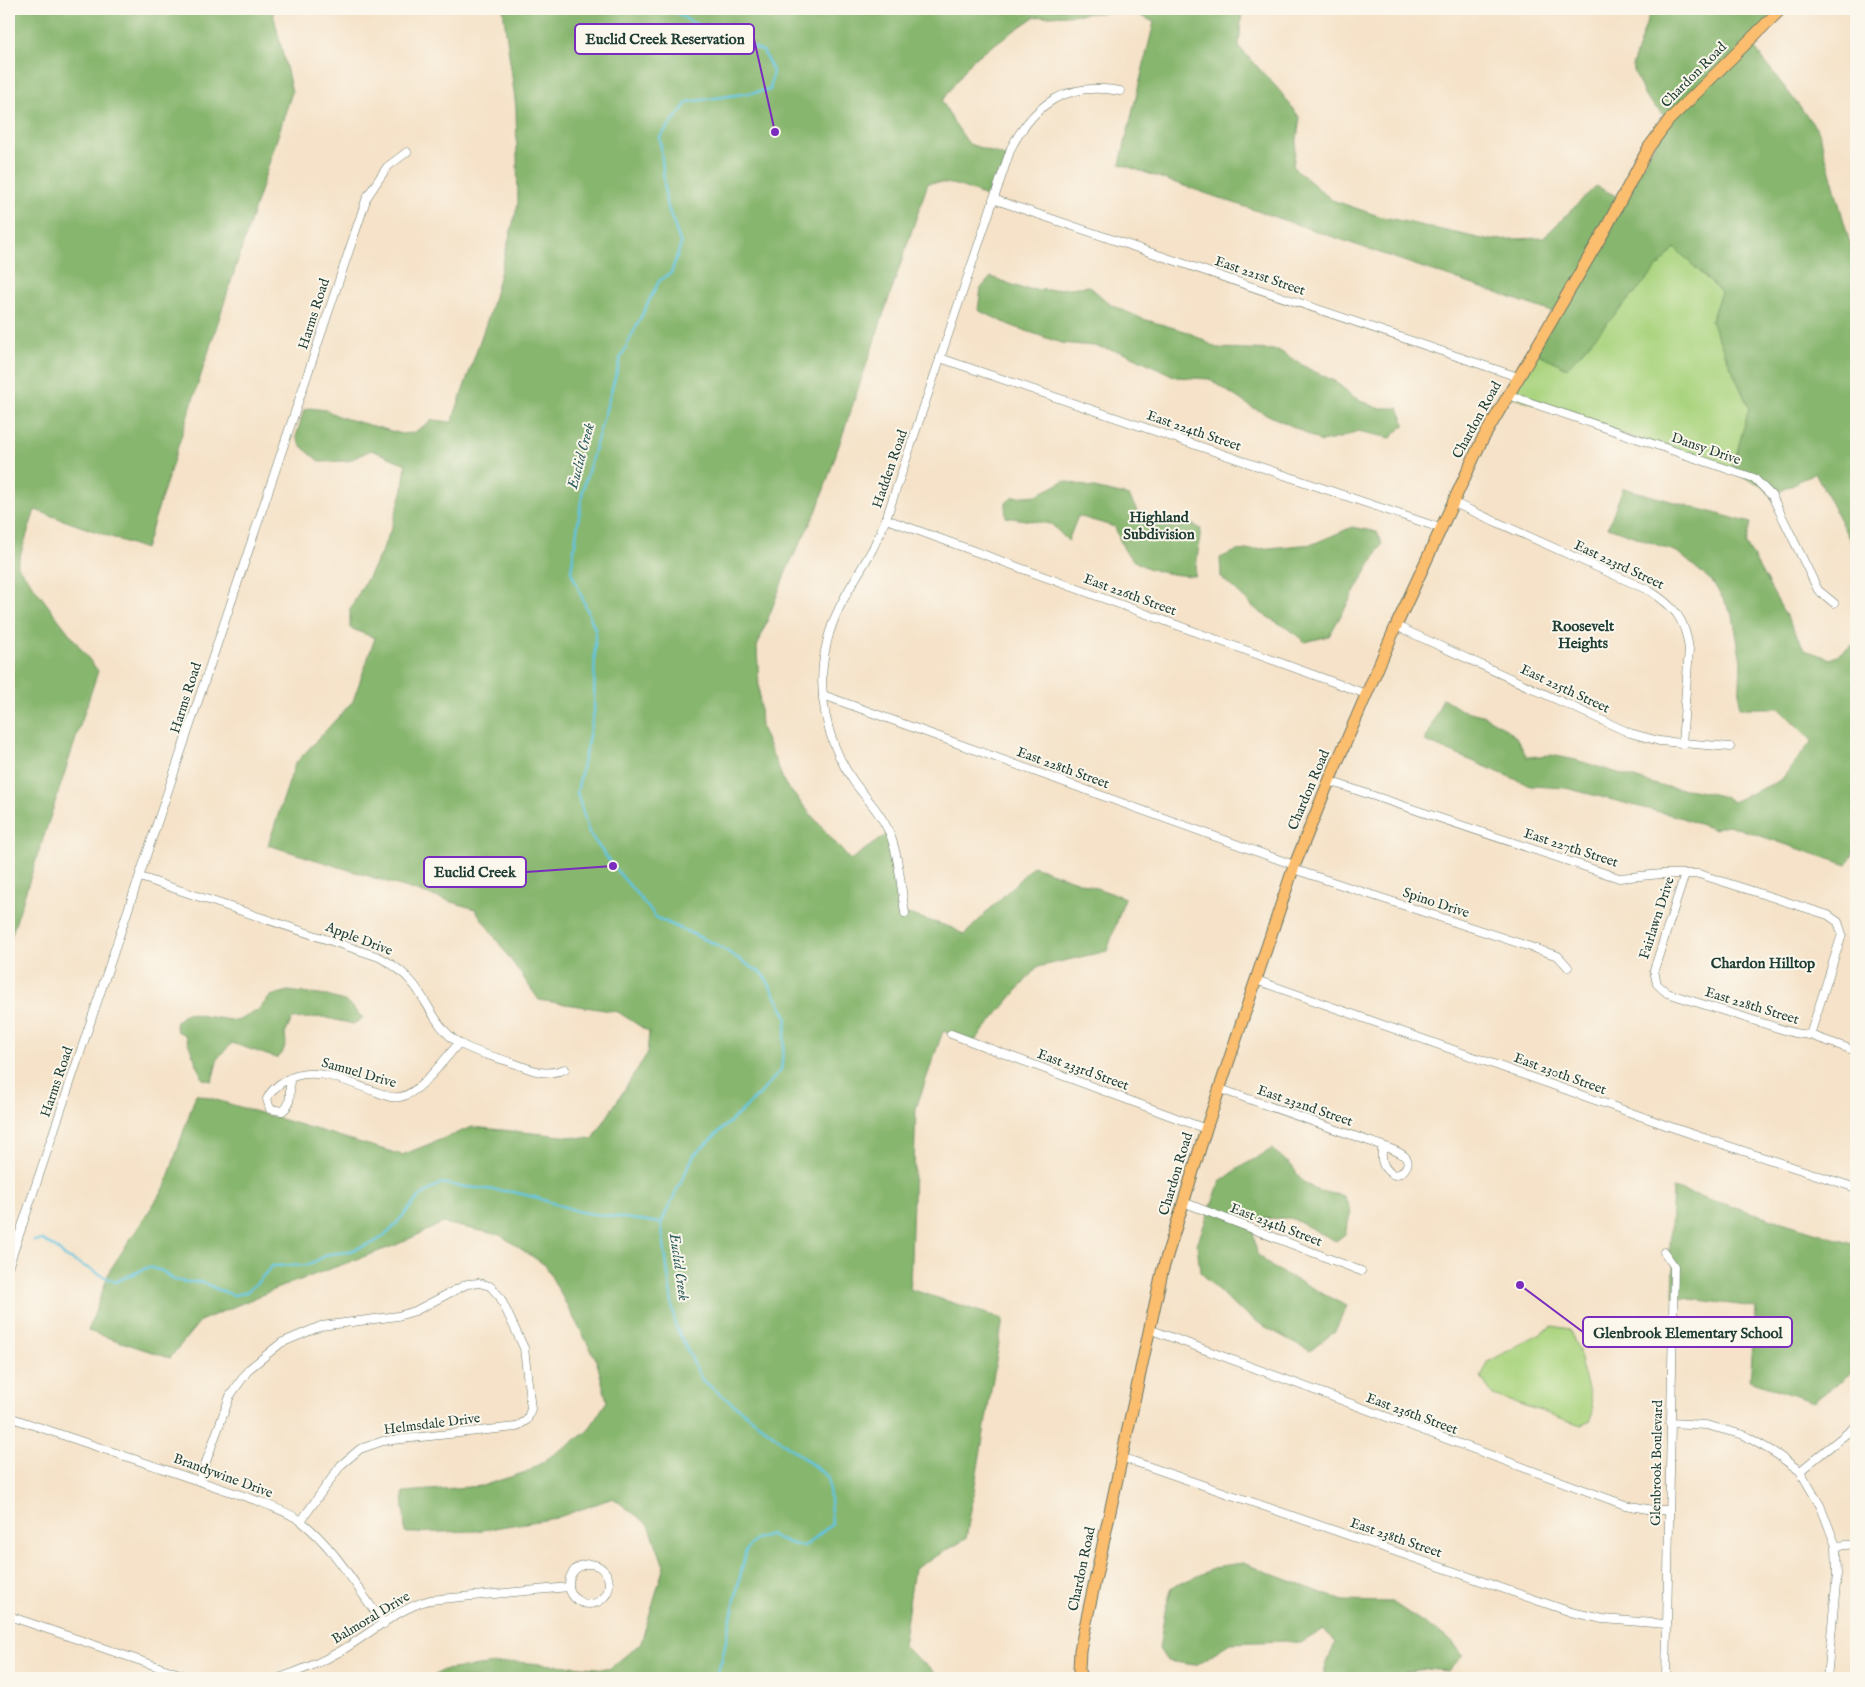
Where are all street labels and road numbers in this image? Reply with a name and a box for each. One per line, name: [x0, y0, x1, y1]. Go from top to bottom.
street label: Chardon Road: [1657, 38, 1731, 112]
street label: East 221st Street: [1212, 252, 1308, 300]
street label: Harms Road: [294, 276, 334, 352]
street label: Chardon Road: [1448, 378, 1506, 462]
street label: East 224th Street: [1144, 406, 1244, 456]
street label: Hadden Road: [868, 427, 912, 511]
street label: Dansy Drive: [1669, 429, 1744, 469]
street label: East 223rd Street: [1571, 536, 1667, 594]
street label: East 226th Street: [1081, 570, 1179, 620]
street label: Harms Road: [166, 660, 206, 736]
street label: East 225th Street: [1517, 660, 1613, 718]
street label: East 228th Street: [1014, 743, 1112, 793]
street label: Chardon Road: [1284, 747, 1334, 833]
street label: East 227th Street: [1522, 824, 1621, 872]
street label: Fairlawn Drive: [1635, 874, 1679, 962]
street label: Spino Drive: [1400, 884, 1472, 922]
street label: Apple Drive: [322, 918, 396, 960]
street label: East 228th Street: [1703, 983, 1801, 1029]
street label: Harms Road: [37, 1044, 78, 1120]
street label: East 233rd Street: [1035, 1045, 1131, 1095]
street label: East 230th Street: [1511, 1049, 1609, 1099]
street label: Samuel Drive: [319, 1054, 399, 1092]
street label: East 232nd Street: [1255, 1081, 1355, 1131]
street label: Chardon Road: [1155, 1130, 1197, 1218]
street label: East 234th Street: [1227, 1199, 1325, 1251]
street label: East 236th Street: [1364, 1389, 1461, 1439]
street label: Glenbrook Boulevard: [1647, 1399, 1667, 1526]
street label: Helmsdale Drive: [383, 1409, 482, 1439]
street label: Brandywine Drive: [171, 1450, 276, 1503]
street label: East 238th Street: [1348, 1514, 1444, 1562]
street label: Chardon Road: [1064, 1525, 1100, 1613]
street label: Balmoral Drive: [329, 1587, 414, 1648]

